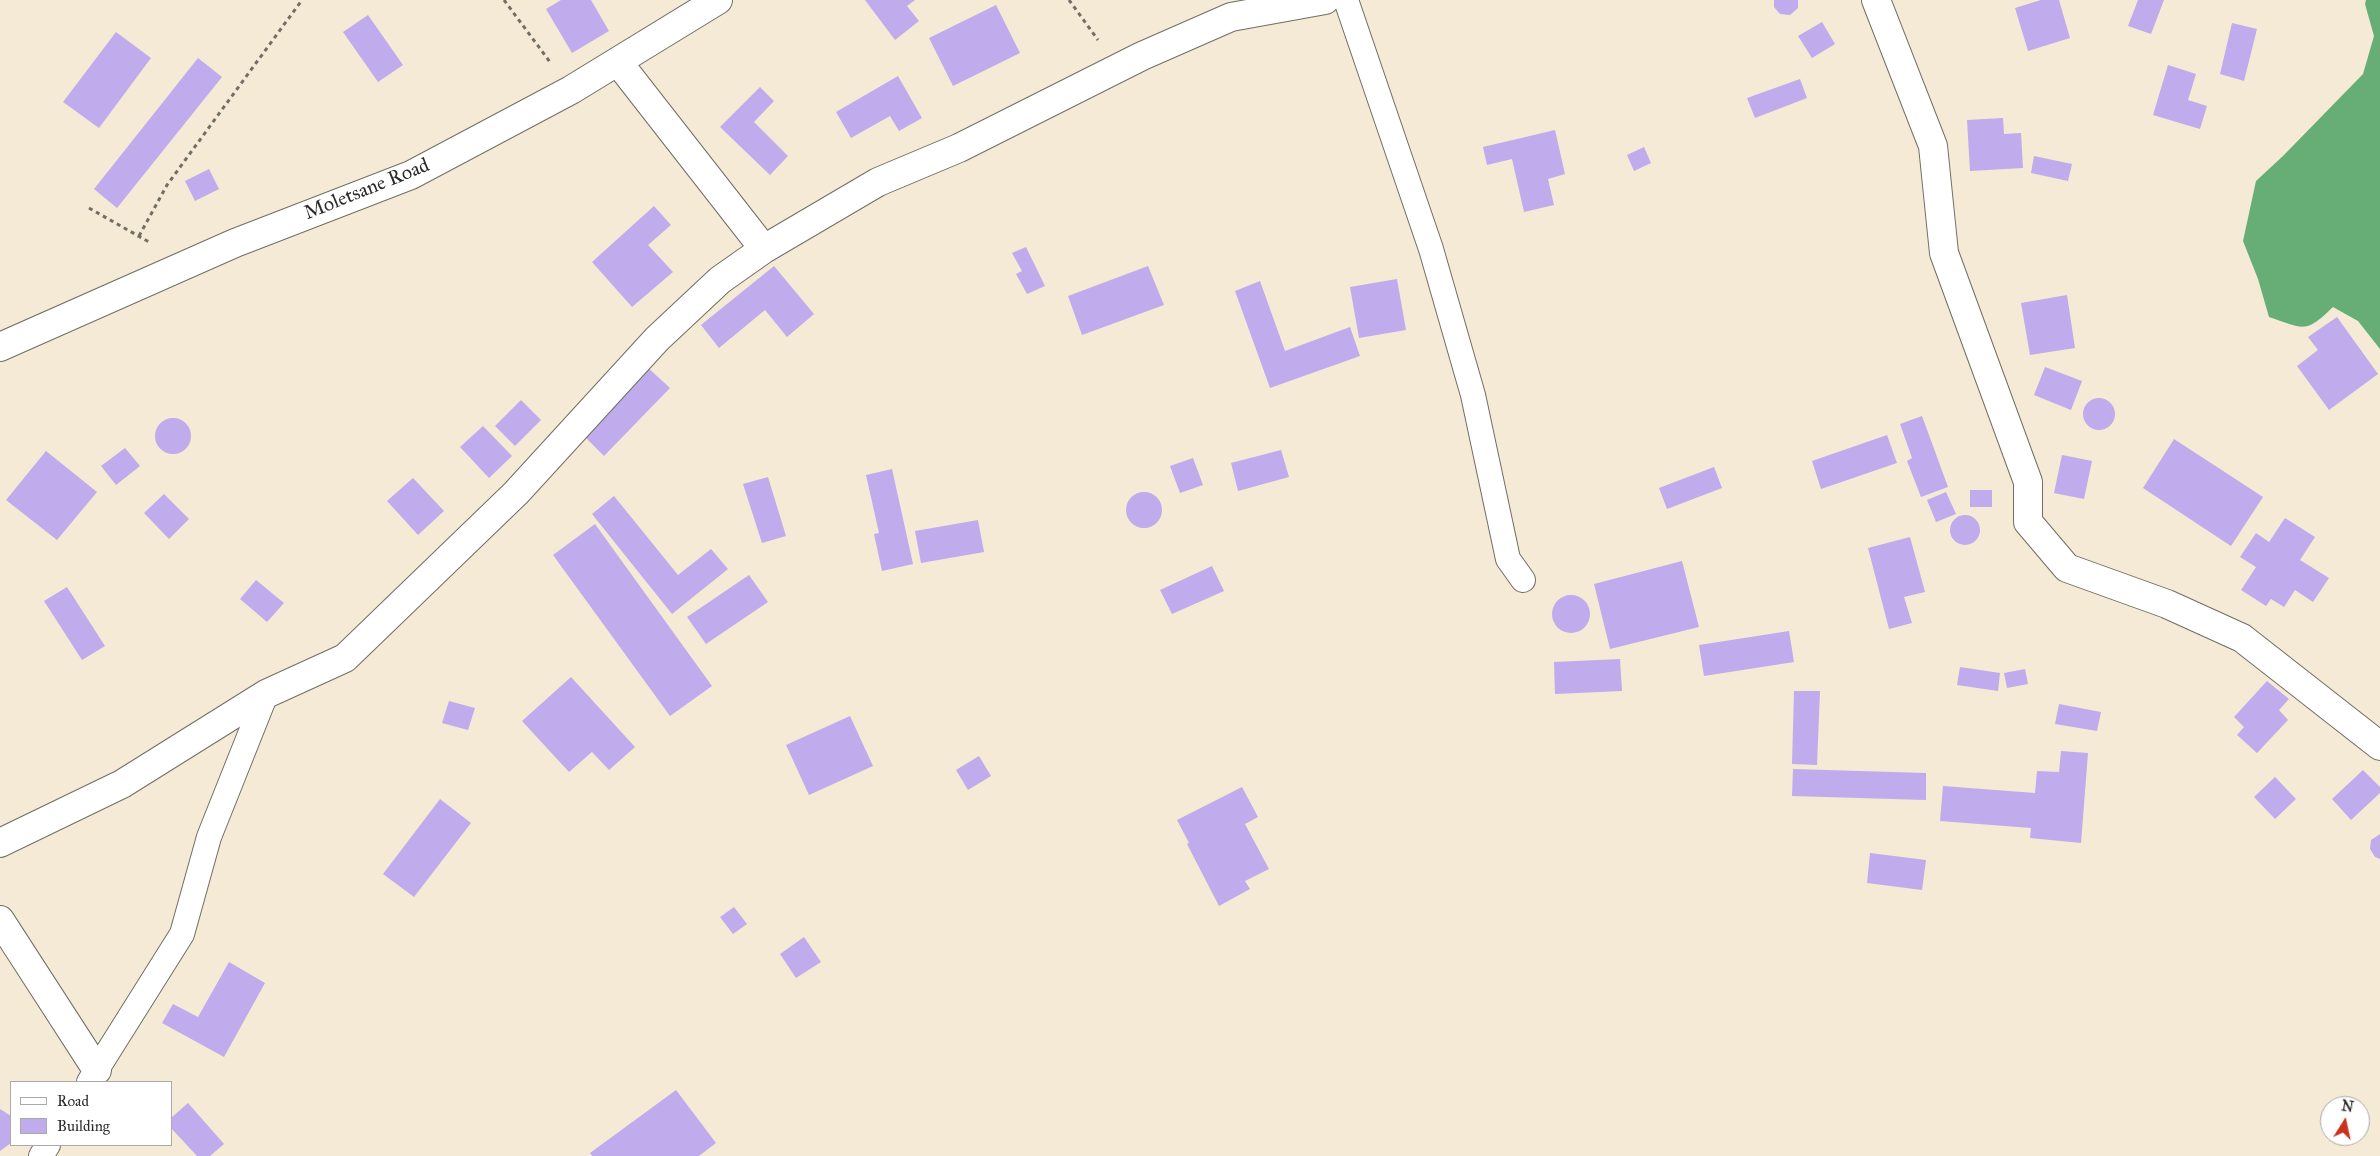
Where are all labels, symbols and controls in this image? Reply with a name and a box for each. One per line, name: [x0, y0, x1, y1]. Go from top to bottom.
street label: Moletsane Road: [301, 154, 433, 226]
legend: [10, 1081, 172, 1146]
text: Road: [57, 1092, 89, 1110]
north arrow: [2320, 1096, 2370, 1146]
text: N: [2340, 1097, 2355, 1116]
text: Building: [57, 1117, 110, 1135]

